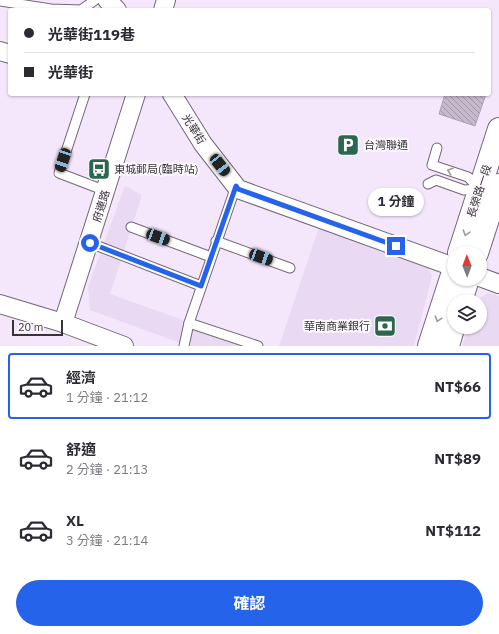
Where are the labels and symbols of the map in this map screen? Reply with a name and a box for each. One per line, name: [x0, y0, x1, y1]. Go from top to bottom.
street label: 光華街: [179, 111, 209, 147]
parking icon: 台灣聯通: [335, 132, 361, 158]
place label: 台灣聯通: [364, 138, 408, 152]
car: [54, 147, 72, 173]
car: [208, 152, 232, 178]
bus stop icon: 東城郵局(臨時站): [86, 156, 112, 182]
place label: 東城郵局(臨時站): [114, 162, 198, 176]
street label: 長榮路一段: [464, 163, 494, 219]
one-way arrow: [446, 167, 453, 176]
street label: 府連路: [89, 188, 113, 224]
callout: 1 分鐘: [368, 188, 424, 216]
car: [145, 227, 171, 247]
one-way arrow: [462, 229, 471, 236]
route start: [81, 234, 99, 252]
route end: [387, 237, 405, 255]
north arrow: [447, 246, 487, 286]
car: [248, 247, 274, 267]
bank icon: 華南商業銀行: [372, 313, 398, 339]
one-way arrow: [434, 316, 443, 323]
scale bar: [12, 318, 63, 337]
place label: 華南商業銀行: [304, 319, 370, 333]

